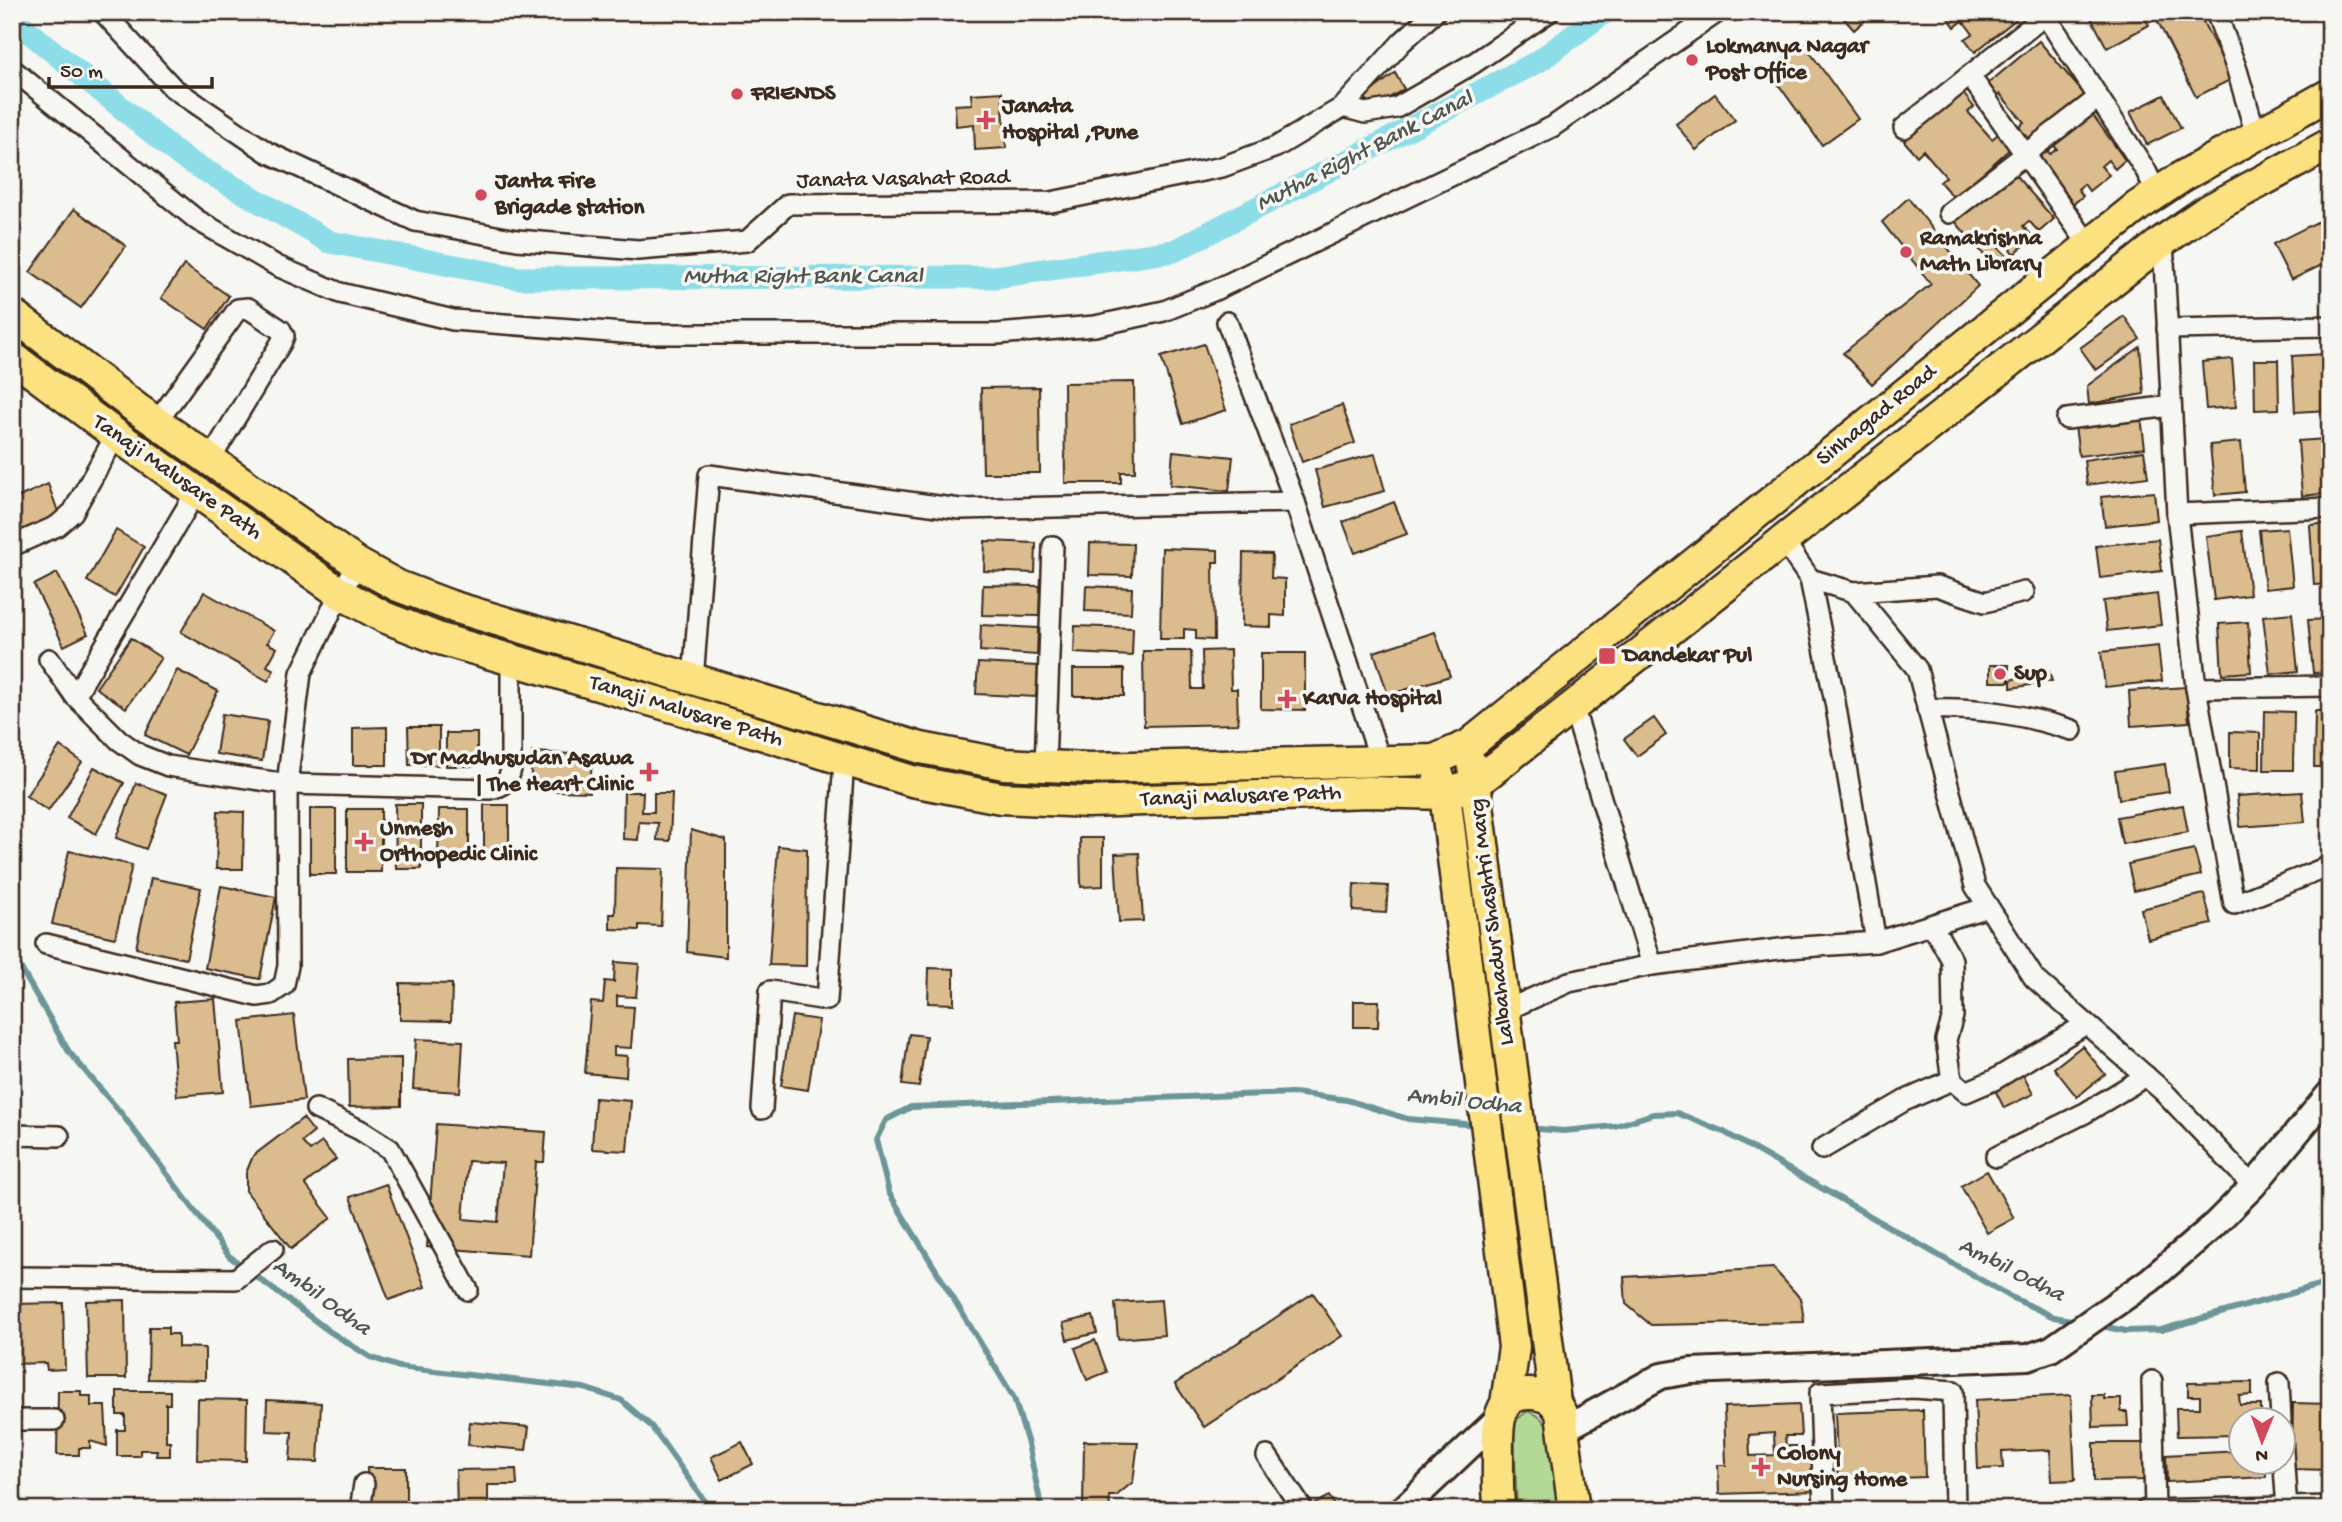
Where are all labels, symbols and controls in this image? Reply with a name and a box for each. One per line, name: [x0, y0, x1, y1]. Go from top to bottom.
place label: Lokmanya Nagar Post Office: [1704, 34, 1871, 87]
scale bar: [49, 46, 212, 90]
marker: Lokmanya Nagar Post Office: [1684, 52, 1700, 68]
text: 50 m: [60, 61, 103, 86]
place label: FRIENDS: [750, 81, 837, 108]
water label: Mutha Right Bank Canal: [1252, 84, 1480, 219]
marker: FRIENDS: [729, 86, 745, 102]
place label: Janata Hospital ,Pune: [1001, 94, 1139, 147]
marker: Janata Hospital ,Pune: [976, 110, 996, 130]
street label: Janata Vasahat Road: [796, 165, 1011, 195]
place label: Janta Fire Brigade station: [494, 169, 645, 222]
marker: Janta Fire Brigade station: [473, 187, 489, 203]
place label: Ramakrishna Math Library: [1919, 226, 2043, 279]
marker: Ramakrishna Math Library: [1898, 244, 1914, 260]
water label: Mutha Right Bank Canal: [683, 263, 924, 292]
street label: Sinhagad Road: [1811, 358, 1944, 473]
street label: Tanaji Malusare Path: [85, 408, 267, 547]
place label: Dandekar Pul: [1621, 643, 1752, 670]
marker: Dandekar Pul: [1597, 646, 1617, 666]
place label: Sup: [2014, 661, 2047, 688]
marker: Sup: [1992, 666, 2008, 682]
street label: Tanaji Malusare Path: [584, 669, 786, 754]
place label: Karva Hospital: [1302, 686, 1442, 713]
marker: Karva Hospital: [1277, 689, 1297, 709]
place label: Dr Madhusudan Asawa | The Heart Clinic: [410, 746, 634, 799]
marker: Dr Madhusudan Asawa | The Heart Clinic: [639, 762, 659, 782]
street label: Tanaji Malusare Path: [1138, 780, 1342, 814]
street label: Lalbahadur Shashtri Marg: [1464, 797, 1522, 1047]
place label: Unmesh Orthopedic Clinic: [380, 816, 538, 869]
marker: Unmesh Orthopedic Clinic: [354, 832, 374, 852]
water label: Ambil Odha: [1405, 1082, 1524, 1123]
water label: Ambil Odha: [1953, 1232, 2070, 1311]
water label: Ambil Odha: [266, 1253, 377, 1344]
north arrow: [2226, 1406, 2296, 1476]
place label: Colony Nursing Home: [1777, 1441, 1908, 1494]
text: N: [2255, 1443, 2268, 1466]
marker: Colony Nursing Home: [1751, 1457, 1771, 1477]

